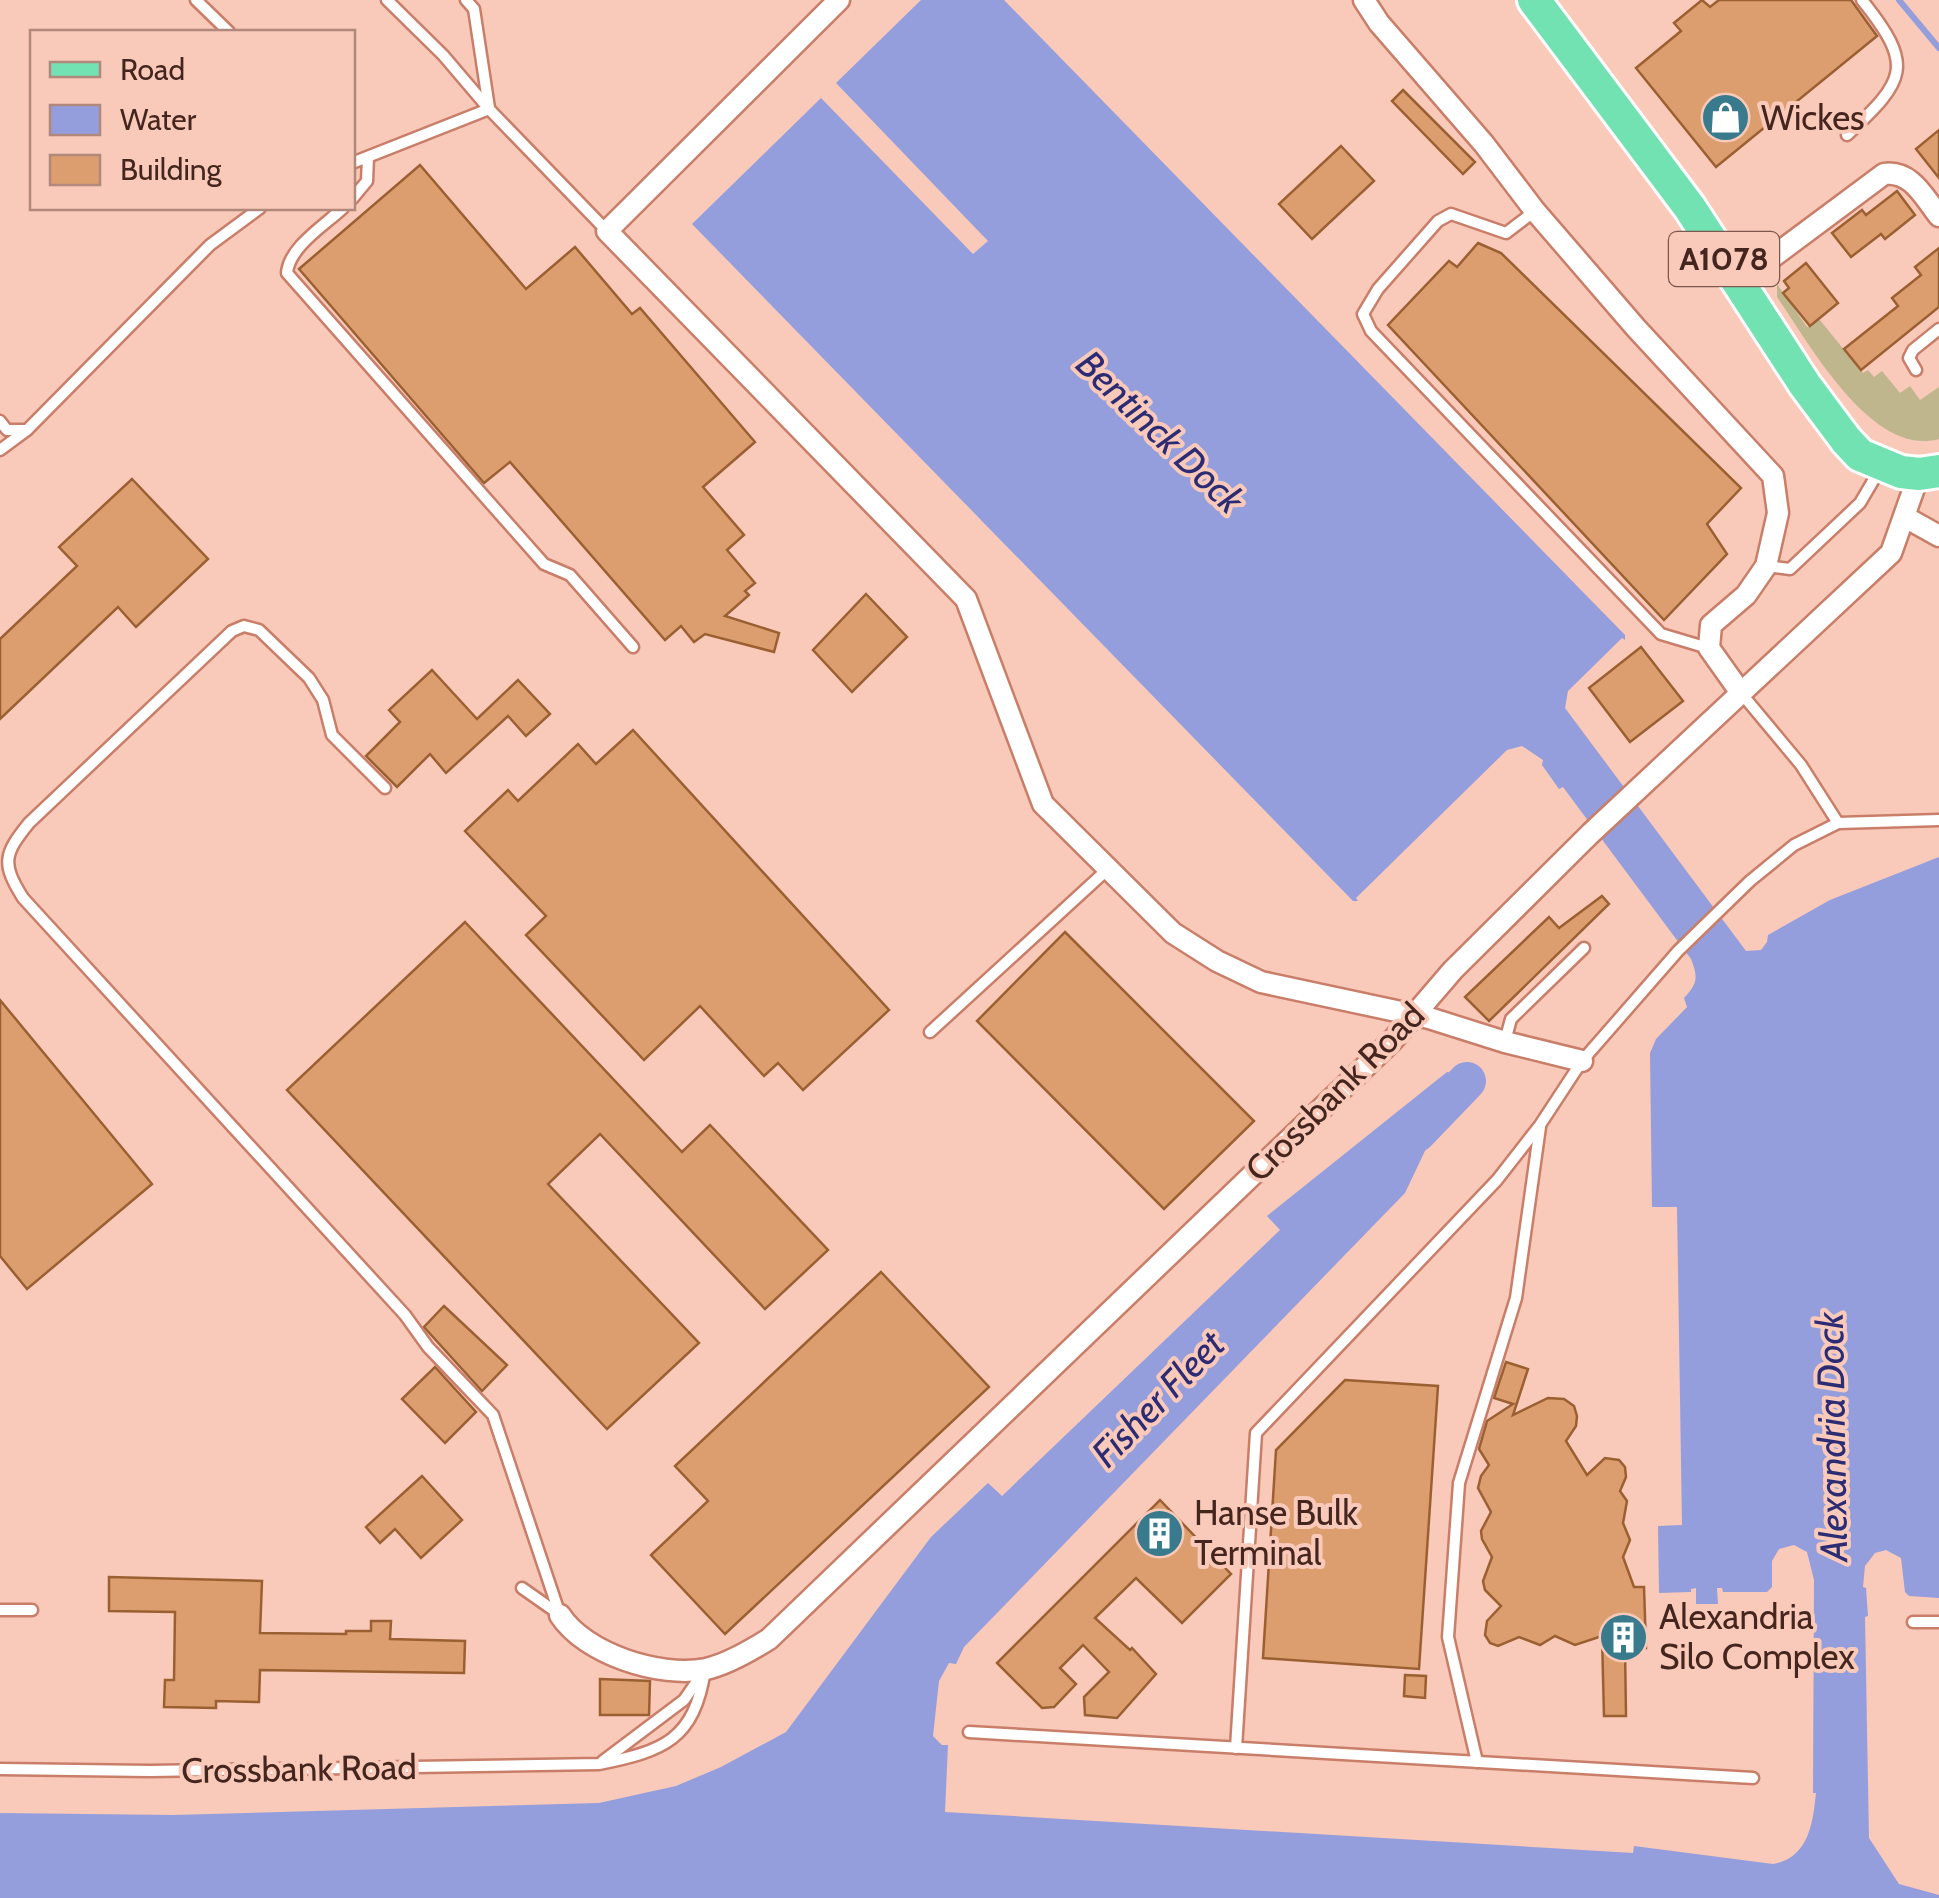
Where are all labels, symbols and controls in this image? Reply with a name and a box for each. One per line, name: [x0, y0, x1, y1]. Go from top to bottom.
legend: [30, 30, 355, 210]
text: Road: [120, 51, 185, 88]
shop icon: Wickes: [1700, 92, 1752, 144]
place label: Wickes: [1761, 96, 1865, 139]
text: Water: [120, 101, 197, 138]
text: Building: [120, 151, 223, 188]
road number: A1078: [1669, 232, 1779, 286]
water label: Bentinck Dock: [1067, 340, 1255, 524]
street label: Crossbank Road: [1236, 993, 1433, 1190]
water label: Alexandria Dock: [1806, 1310, 1857, 1564]
water label: Fisher Fleet: [1081, 1320, 1235, 1476]
place label: Hanse Bulk Terminal: [1194, 1491, 1358, 1574]
building icon: Hanse Bulk Terminal: [1133, 1507, 1185, 1559]
place label: Alexandria Silo Complex: [1659, 1595, 1855, 1678]
building icon: Alexandria Silo Complex: [1598, 1611, 1650, 1663]
street label: Crossbank Road: [181, 1745, 417, 1792]

